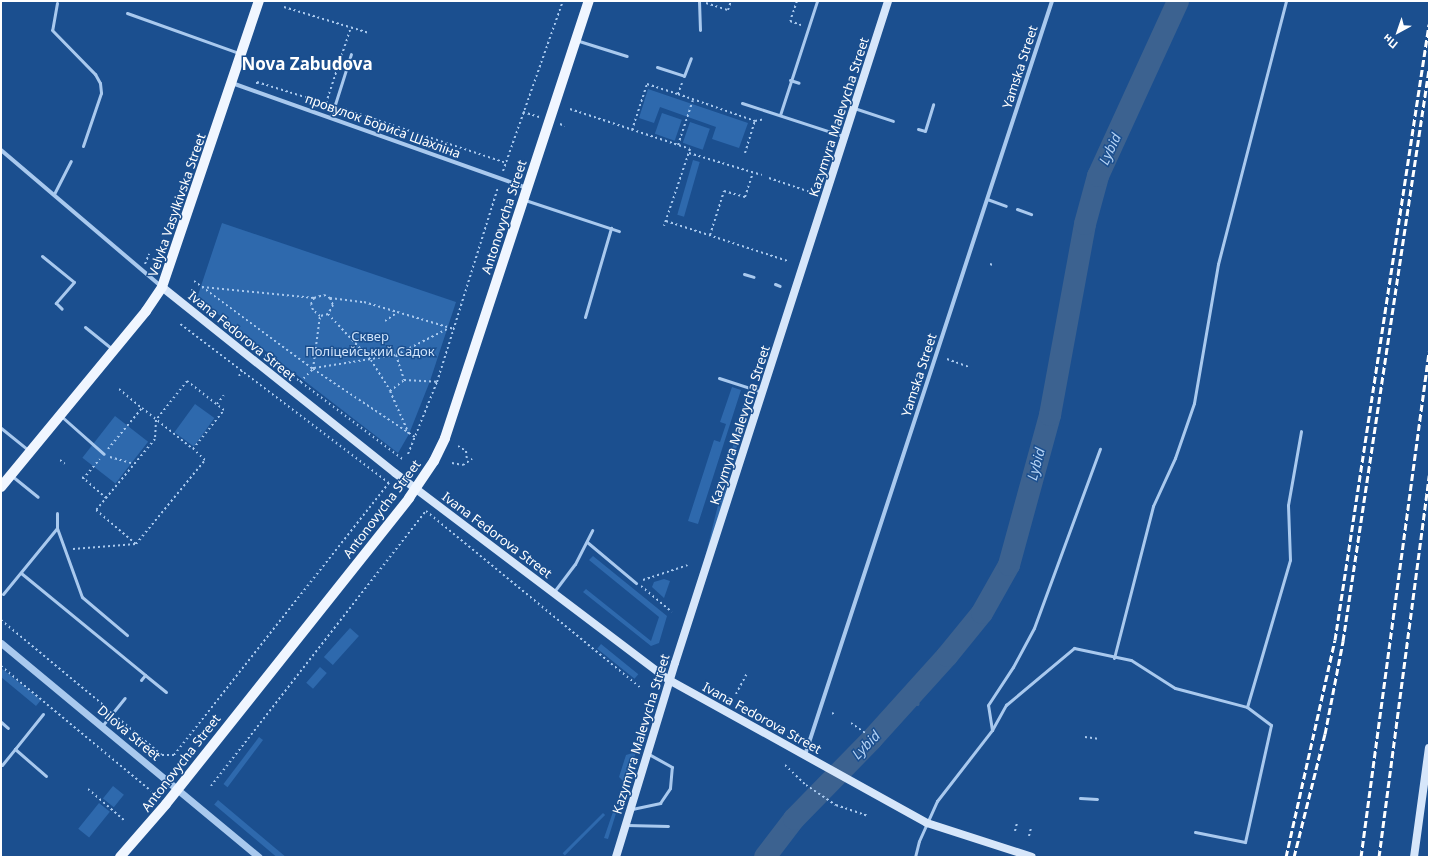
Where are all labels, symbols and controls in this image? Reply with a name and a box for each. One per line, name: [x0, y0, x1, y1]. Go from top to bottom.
north arrow: [1378, 12, 1418, 52]
street label: Yamska Street: [999, 24, 1041, 110]
text: Пн: [1379, 31, 1401, 52]
street label: Kazymyra Malevycha Street: [806, 35, 872, 199]
district label: Nova Zabudova: [241, 54, 373, 74]
street label: провулок Бориса Шахліна: [303, 91, 463, 161]
water label: Lybid: [1095, 130, 1125, 168]
street label: Velyka Vasylkivska Street: [145, 131, 209, 279]
street label: Antonovycha Street: [478, 158, 530, 276]
street label: Ivana Fedorova Street: [185, 288, 299, 384]
park label: Сквер Поліцейський Садок: [305, 329, 435, 360]
street label: Yamska Street: [898, 332, 940, 418]
street label: Kazymyra Malevycha Street: [707, 343, 773, 507]
water label: Lybid: [1024, 446, 1048, 482]
street label: Antonovycha Street: [340, 457, 424, 561]
street label: Ivana Fedorova Street: [439, 489, 555, 581]
street label: Kazymyra Malevycha Street: [609, 652, 673, 816]
street label: Ivana Fedorova Street: [700, 679, 824, 757]
street label: Dilova Street: [94, 702, 164, 764]
street label: Antonovycha Street: [138, 711, 224, 815]
water label: Lybid: [848, 727, 884, 763]

